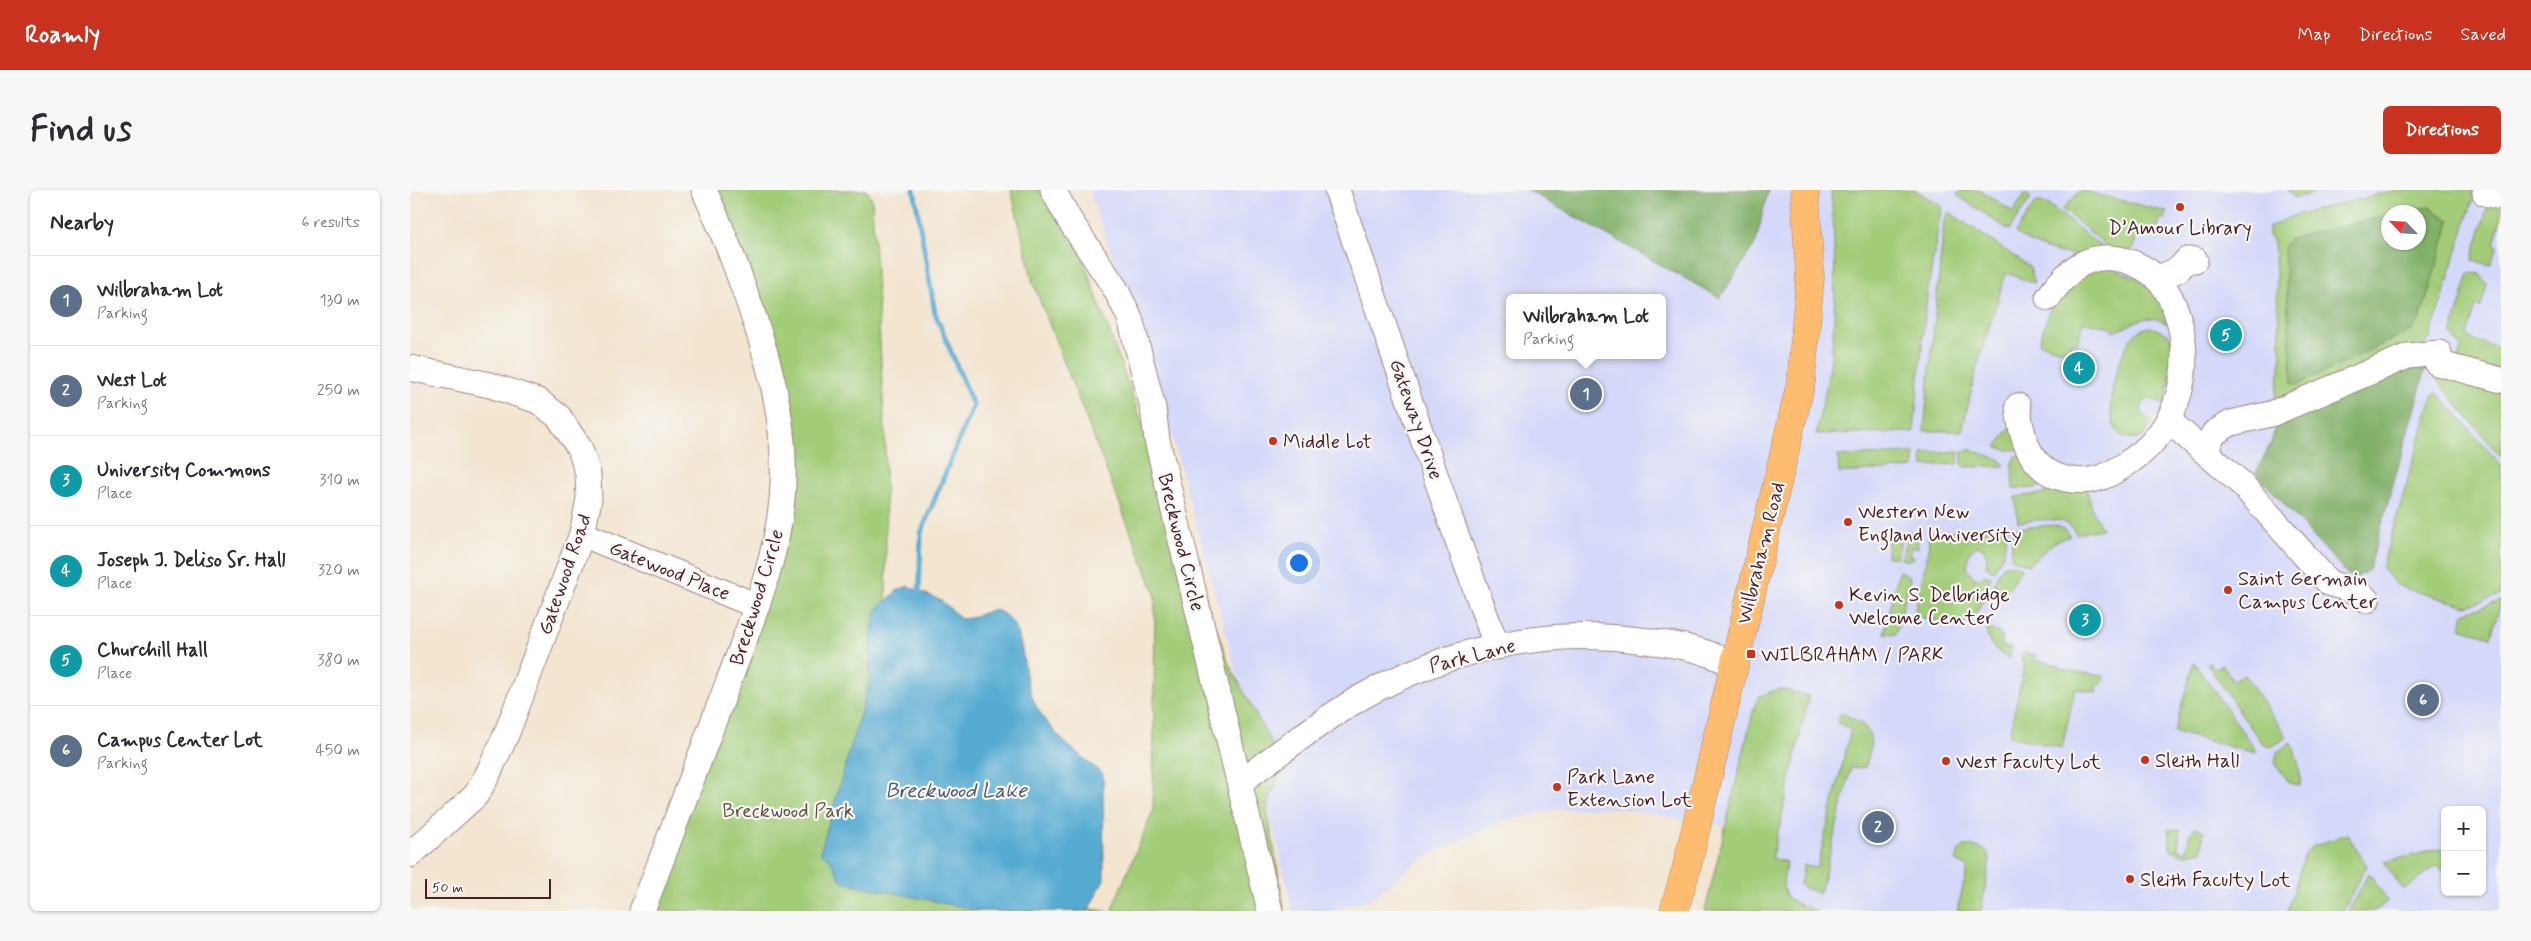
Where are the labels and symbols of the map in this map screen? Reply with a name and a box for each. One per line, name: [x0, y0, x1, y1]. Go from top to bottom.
marker: D’Amour Library: [2174, 201, 2186, 213]
north arrow: [2381, 205, 2426, 250]
place label: D’Amour Library: [2108, 215, 2252, 242]
pin: 5: [2210, 316, 2242, 354]
pin: 4: [2063, 349, 2095, 387]
street label: Gateway Drive: [1382, 355, 1449, 484]
pin: 1: [1570, 375, 1602, 413]
place label: Middle Lot: [1283, 429, 1372, 456]
marker: Middle Lot: [1267, 435, 1279, 447]
street label: Breckwood Circle: [1150, 471, 1211, 614]
street label: Wilbraham Road: [1731, 480, 1792, 627]
place label: Western New England University: [1858, 499, 2022, 551]
street label: Gatewood Road: [532, 510, 599, 639]
marker: Western New England University: [1842, 516, 1854, 528]
street label: Breckwood Circle: [724, 526, 791, 669]
street label: Gatewood Place: [605, 535, 734, 608]
your location: [1286, 550, 1312, 576]
place label: Saint Germain Campus Center: [2238, 566, 2377, 616]
place label: Kevin S. Delbridge Welcome Center: [1849, 582, 2010, 632]
marker: Saint Germain Campus Center: [2222, 584, 2234, 596]
marker: Kevin S. Delbridge Welcome Center: [1833, 599, 1845, 611]
pin: 3: [2069, 601, 2101, 639]
street label: Park Lane: [1426, 633, 1518, 680]
place label: WILBRAHAM / PARK: [1761, 642, 1944, 669]
marker: WILBRAHAM / PARK: [1745, 648, 1757, 660]
pin: 6: [2407, 681, 2439, 719]
place label: Sleith Hall: [2155, 748, 2239, 775]
place label: West Faculty Lot: [1956, 749, 2101, 776]
marker: Sleith Hall: [2139, 754, 2151, 766]
marker: West Faculty Lot: [1940, 755, 1952, 767]
place label: Park Lane Extension Lot: [1567, 764, 1692, 814]
water label: Breckwood Lake: [885, 777, 1028, 805]
marker: Park Lane Extension Lot: [1551, 781, 1563, 793]
park label: Breckwood Park: [722, 798, 854, 825]
pin: 2: [1862, 808, 1894, 846]
place label: Sleith Faculty Lot: [2140, 867, 2291, 894]
marker: Sleith Faculty Lot: [2124, 873, 2136, 885]
scale bar: [425, 876, 551, 899]

